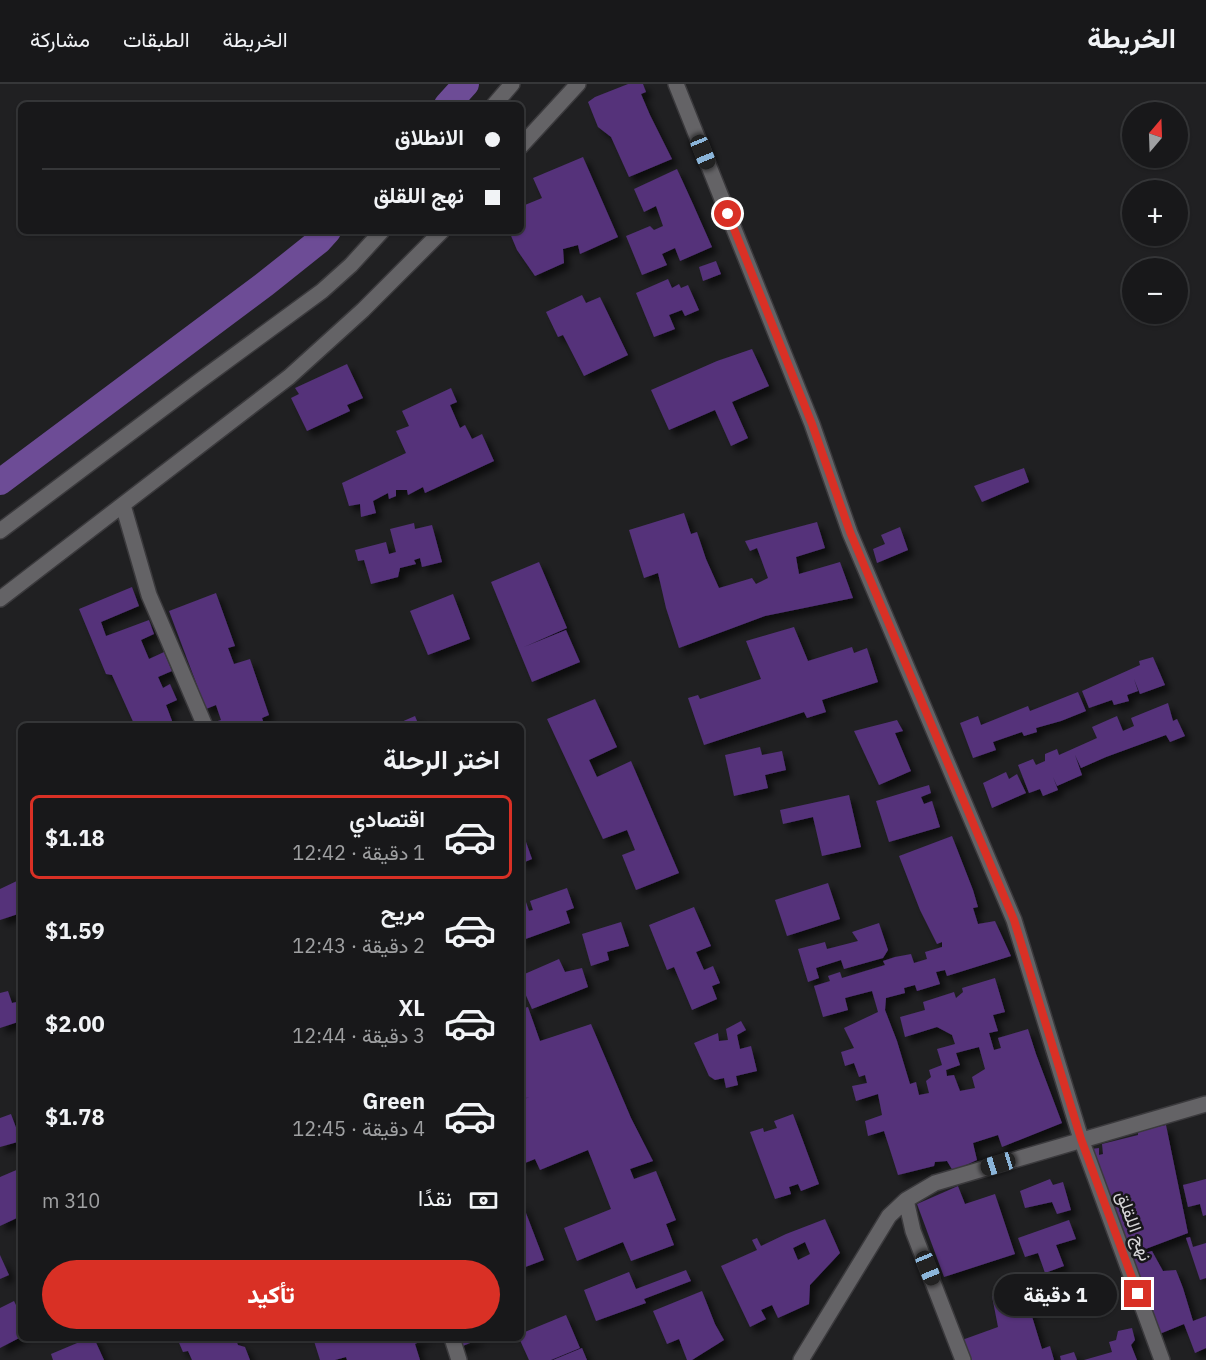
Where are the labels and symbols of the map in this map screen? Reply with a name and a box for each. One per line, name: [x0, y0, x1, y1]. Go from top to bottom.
north arrow: [1122, 102, 1188, 168]
car: [688, 132, 718, 172]
route start: [714, 200, 741, 227]
car: [978, 1150, 1018, 1178]
street label: نهج اللقلق: [1110, 1188, 1158, 1264]
car: [913, 1248, 943, 1288]
callout: 1 دقيقة: [994, 1273, 1117, 1315]
route end: [1124, 1280, 1151, 1307]

